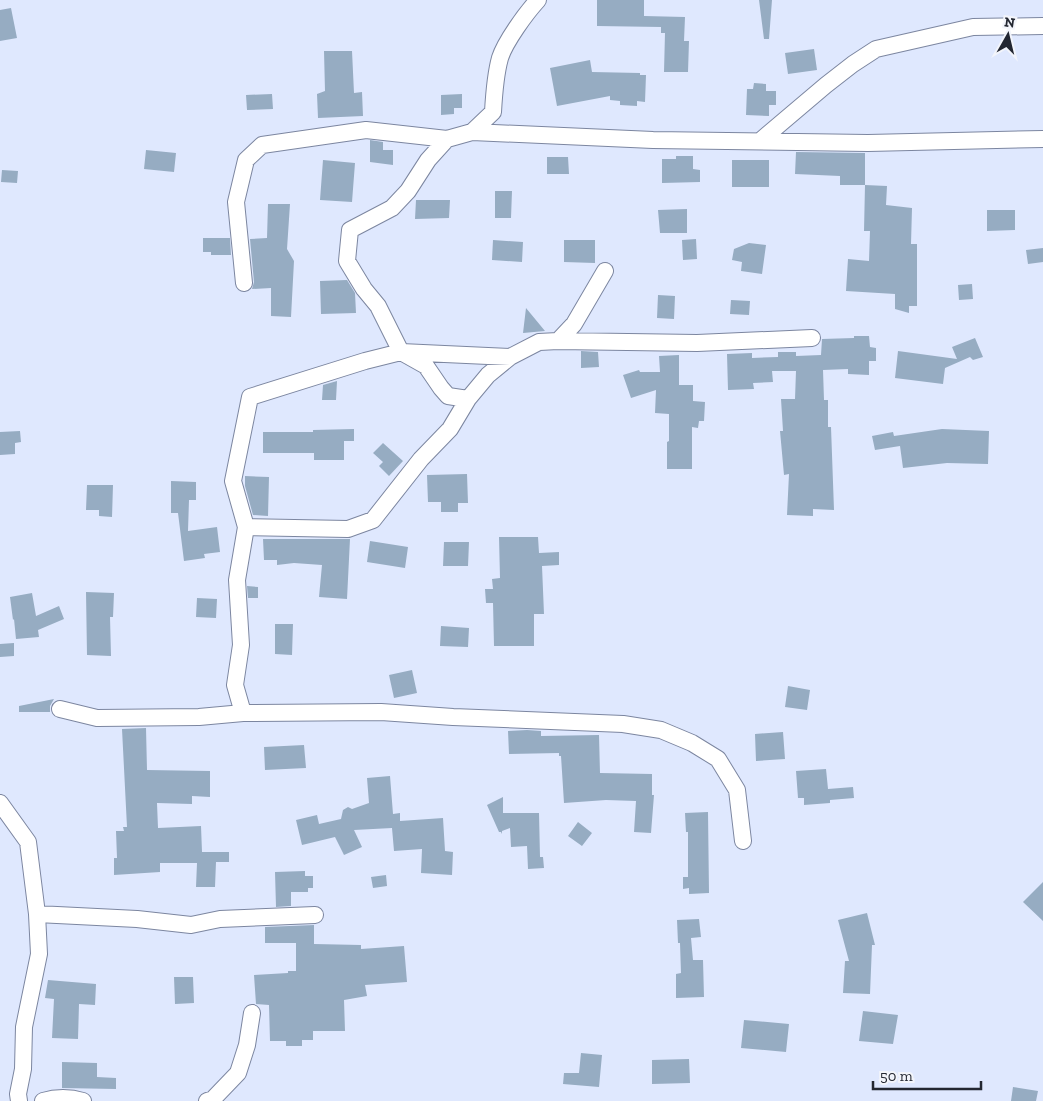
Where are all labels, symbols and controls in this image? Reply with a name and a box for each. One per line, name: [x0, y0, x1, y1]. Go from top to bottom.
north arrow: [983, 10, 1033, 60]
text: N: [1003, 13, 1017, 32]
scale bar: [873, 1058, 980, 1090]
text: 50 m: [880, 1067, 913, 1085]

